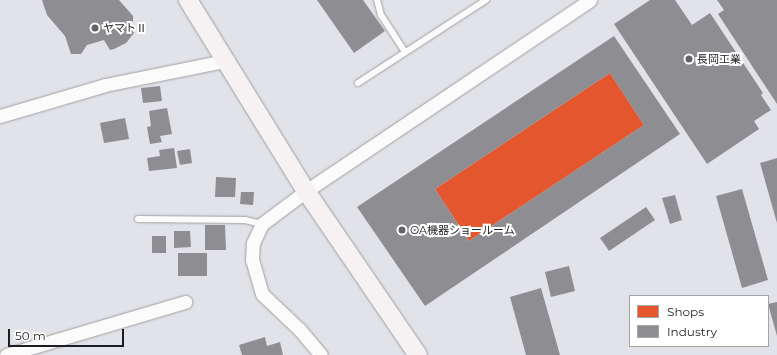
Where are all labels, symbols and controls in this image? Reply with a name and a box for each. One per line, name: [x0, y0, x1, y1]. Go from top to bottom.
place label: ヤマトⅡ: [103, 21, 147, 35]
marker: ヤマトⅡ: [90, 23, 100, 33]
place label: 長岡工業: [697, 52, 741, 66]
marker: 長岡工業: [684, 54, 694, 64]
place label: OA機器ショールーム: [410, 223, 515, 237]
marker: OA機器ショールーム: [397, 225, 407, 235]
legend: [629, 295, 769, 347]
text: Shops: [667, 304, 704, 319]
scale bar: [10, 321, 126, 347]
text: Industry: [667, 324, 717, 339]
text: 50 m: [15, 328, 46, 343]

